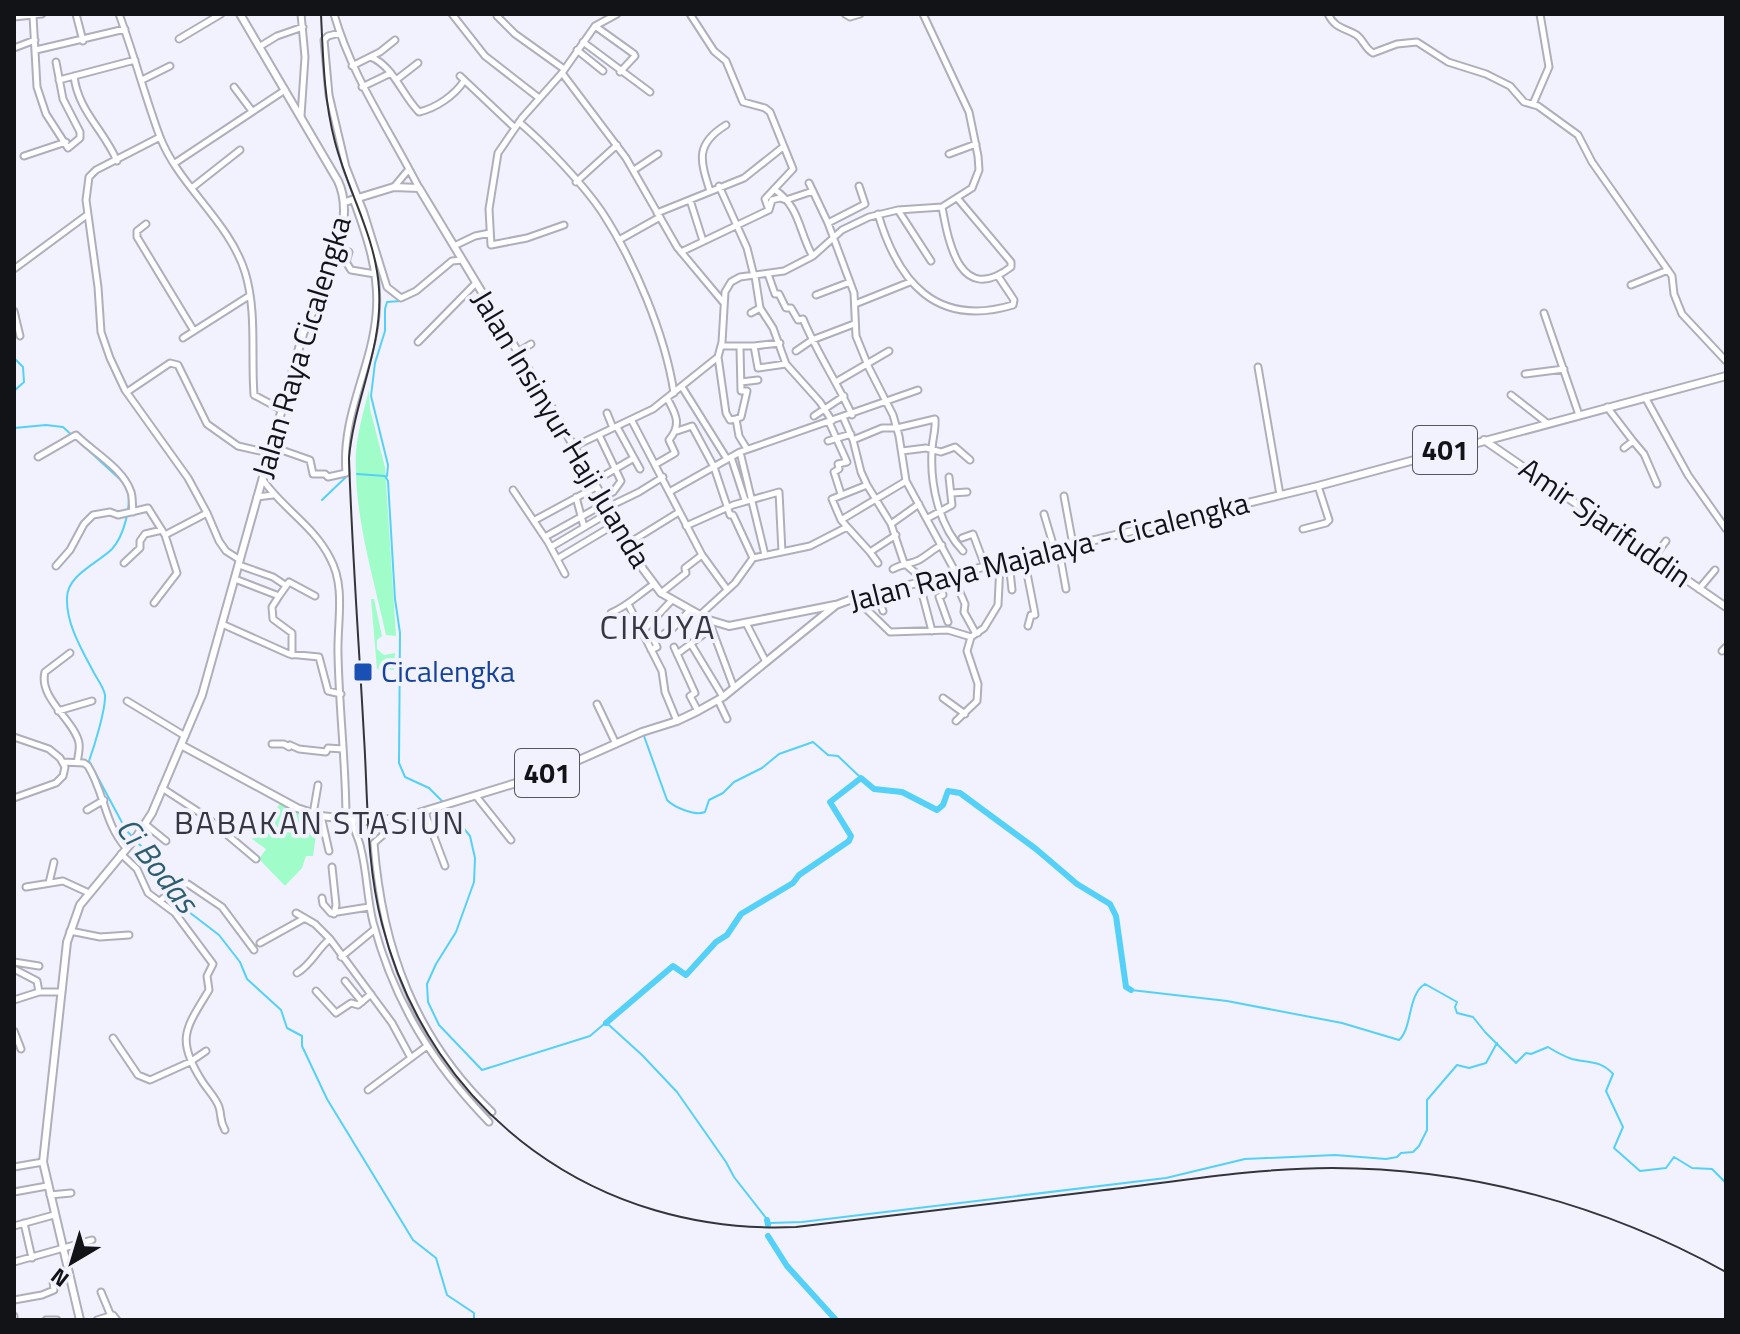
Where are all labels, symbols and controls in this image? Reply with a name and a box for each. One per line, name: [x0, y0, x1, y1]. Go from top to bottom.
street label: Jalan Raya Cicalengka: [239, 210, 363, 483]
street label: Jalan Insinyur Haji Juanda: [460, 281, 663, 576]
road number: 401: [1413, 426, 1477, 474]
street label: Amir Sjarifuddin: [1510, 446, 1701, 599]
street label: Jalan Raya Majalaya - Cicalengka: [844, 479, 1254, 623]
district label: CIKUYA: [599, 600, 717, 652]
place label: Cicalengka: [381, 648, 515, 694]
marker: Cicalengka: [352, 661, 374, 683]
road number: 401: [515, 749, 579, 797]
district label: BABAKAN STASIUN: [174, 798, 466, 846]
water label: Ci Bodas: [105, 806, 212, 924]
north arrow: [32, 1222, 112, 1302]
text: N: [43, 1260, 76, 1296]

